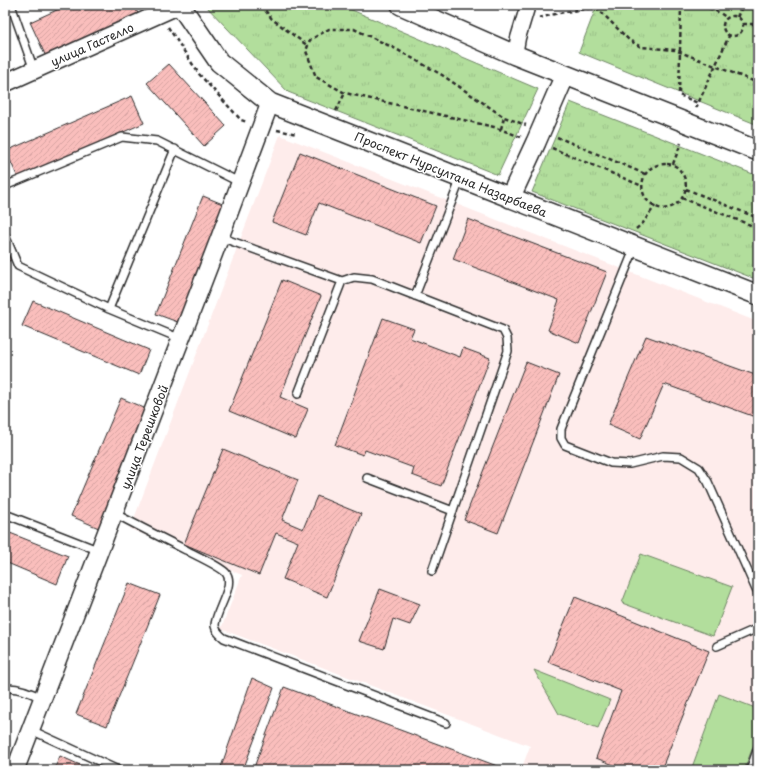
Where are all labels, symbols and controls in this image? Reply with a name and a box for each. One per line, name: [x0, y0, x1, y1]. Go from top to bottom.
street label: улица Гастелло: [48, 17, 137, 70]
street label: Проспект Нурсултана Назарбаева: [352, 127, 551, 221]
street label: улица Терешковой: [116, 382, 172, 492]

